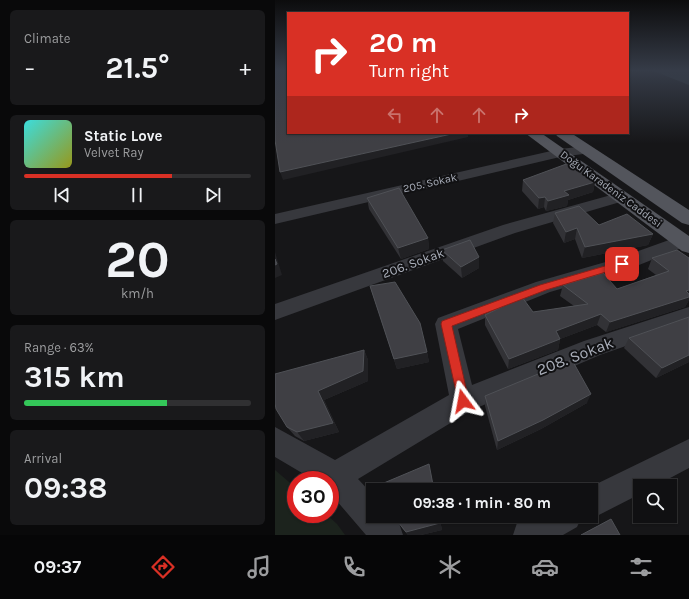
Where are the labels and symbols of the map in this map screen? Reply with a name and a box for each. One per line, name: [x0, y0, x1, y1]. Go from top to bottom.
street label: Doğu Karadeniz Caddesi: [558, 148, 664, 230]
street label: 205. Sokak: [402, 171, 458, 195]
street label: 206. Sokak: [380, 245, 446, 281]
pin: [605, 247, 639, 281]
street label: 208. Sokak: [534, 333, 616, 379]
position arrow: [442, 380, 484, 422]
speed limit sign: 30: [287, 471, 339, 523]

